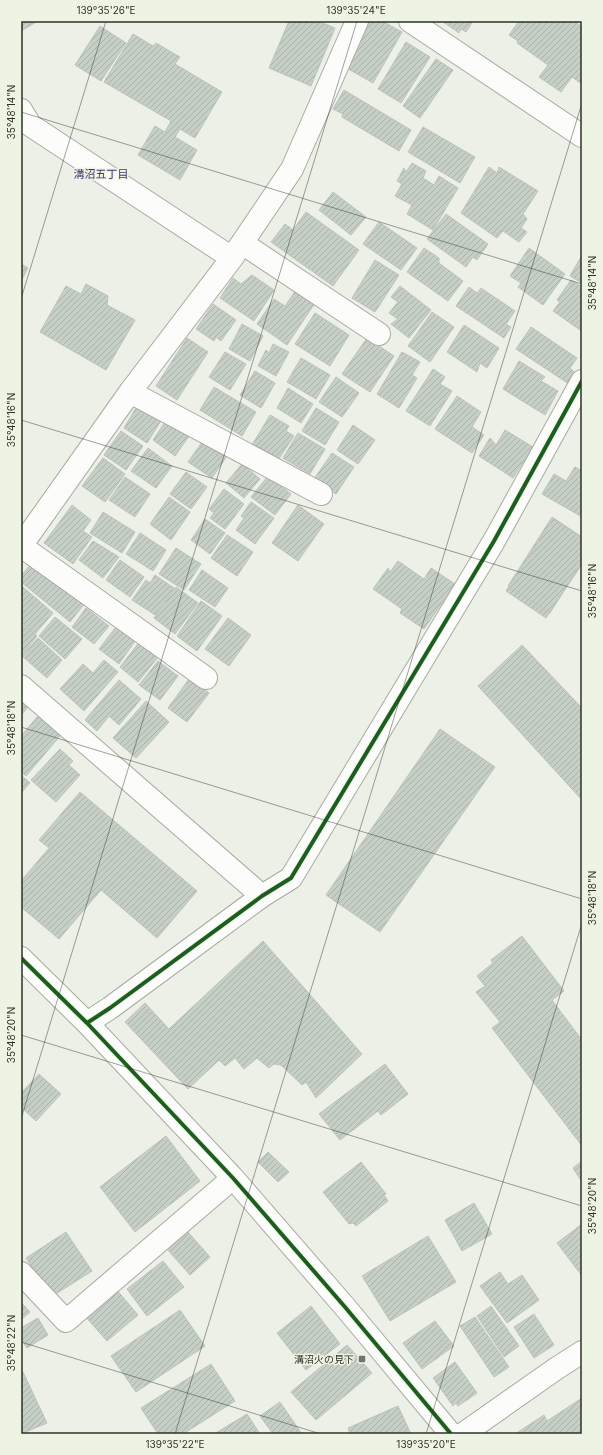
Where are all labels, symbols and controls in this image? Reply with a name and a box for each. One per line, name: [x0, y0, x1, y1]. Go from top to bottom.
text: 139°35'26"E: [76, 4, 136, 16]
text: 139°35'24"E: [326, 4, 386, 16]
text: 35°48'14"N: [5, 85, 17, 139]
district label: 溝沼五丁目: [74, 167, 129, 181]
text: 35°48'14"N: [586, 256, 598, 310]
text: 35°48'16"N: [5, 393, 17, 447]
text: 35°48'16"N: [586, 564, 598, 618]
text: 35°48'18"N: [5, 701, 17, 755]
text: 35°48'18"N: [586, 871, 598, 925]
text: 35°48'20"N: [5, 1007, 17, 1063]
text: 35°48'20"N: [586, 1178, 598, 1234]
text: 35°48'22"N: [5, 1315, 17, 1371]
place label: 溝沼火の見下: [294, 1353, 354, 1365]
marker: 溝沼火の見下: [357, 1354, 367, 1364]
text: 139°35'22"E: [145, 1438, 205, 1450]
text: 139°35'20"E: [396, 1438, 456, 1450]

